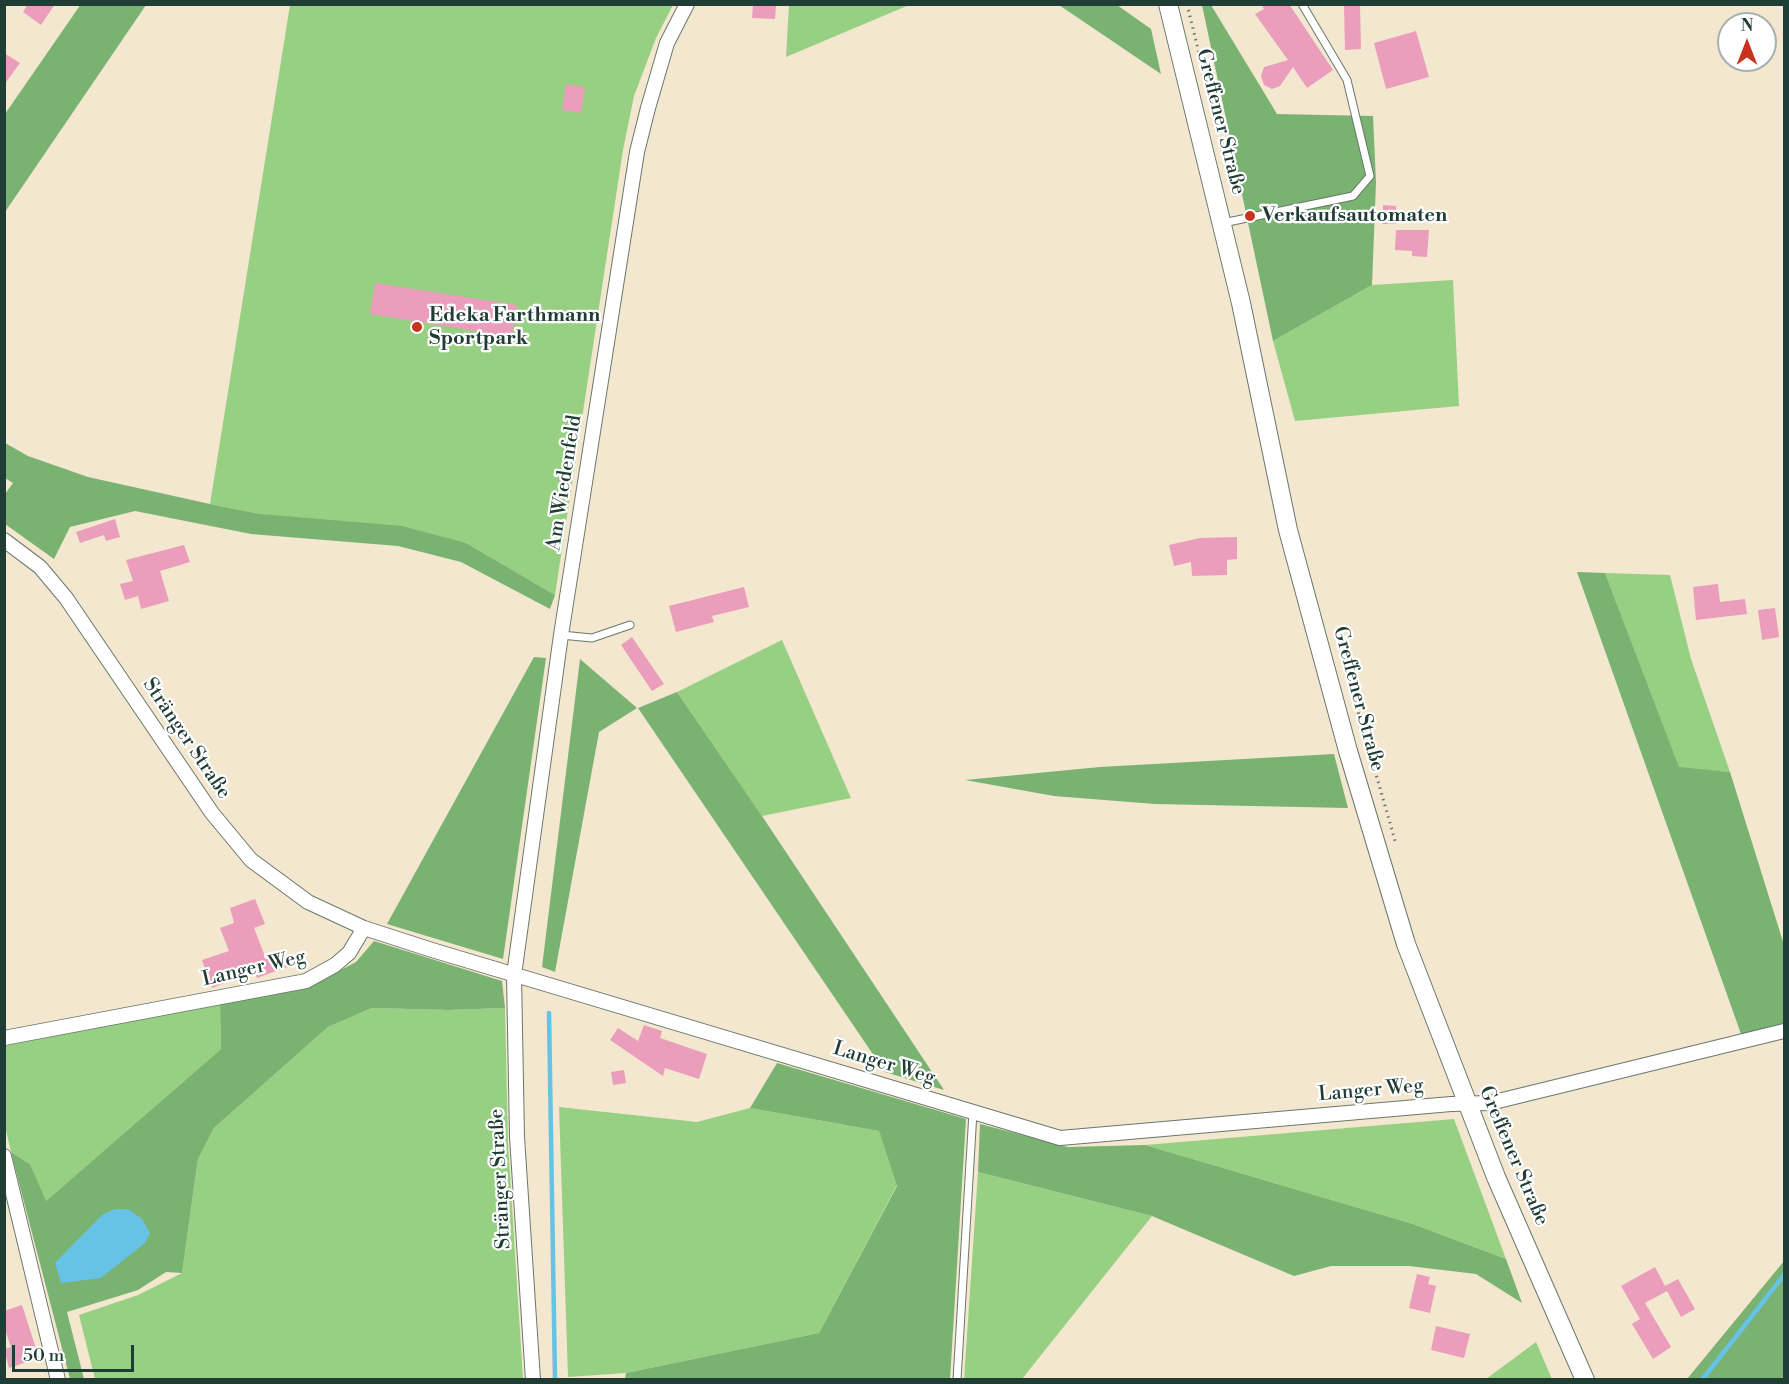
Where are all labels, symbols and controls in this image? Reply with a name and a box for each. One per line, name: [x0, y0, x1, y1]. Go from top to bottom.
north arrow: [1717, 12, 1777, 72]
text: N: [1741, 16, 1753, 36]
street label: Greffener Straße: [1190, 47, 1250, 197]
place label: Verkaufsautomaten: [1262, 204, 1447, 228]
marker: Verkaufsautomaten: [1243, 209, 1257, 223]
place label: Edeka Farthmann Sportpark: [429, 304, 600, 351]
marker: Edeka Farthmann Sportpark: [410, 320, 424, 334]
street label: Am Wiedenfeld: [542, 413, 588, 553]
street label: Greffener Straße: [1327, 624, 1389, 774]
street label: Stränger Straße: [137, 674, 235, 804]
street label: Langer Weg: [200, 945, 308, 993]
street label: Langer Weg: [830, 1037, 938, 1091]
street label: Langer Weg: [1317, 1074, 1425, 1108]
street label: Greffener Straße: [1473, 1083, 1553, 1229]
street label: Stränger Straße: [485, 1108, 517, 1250]
scale bar: [15, 1333, 136, 1371]
text: 50 m: [23, 1344, 64, 1367]

